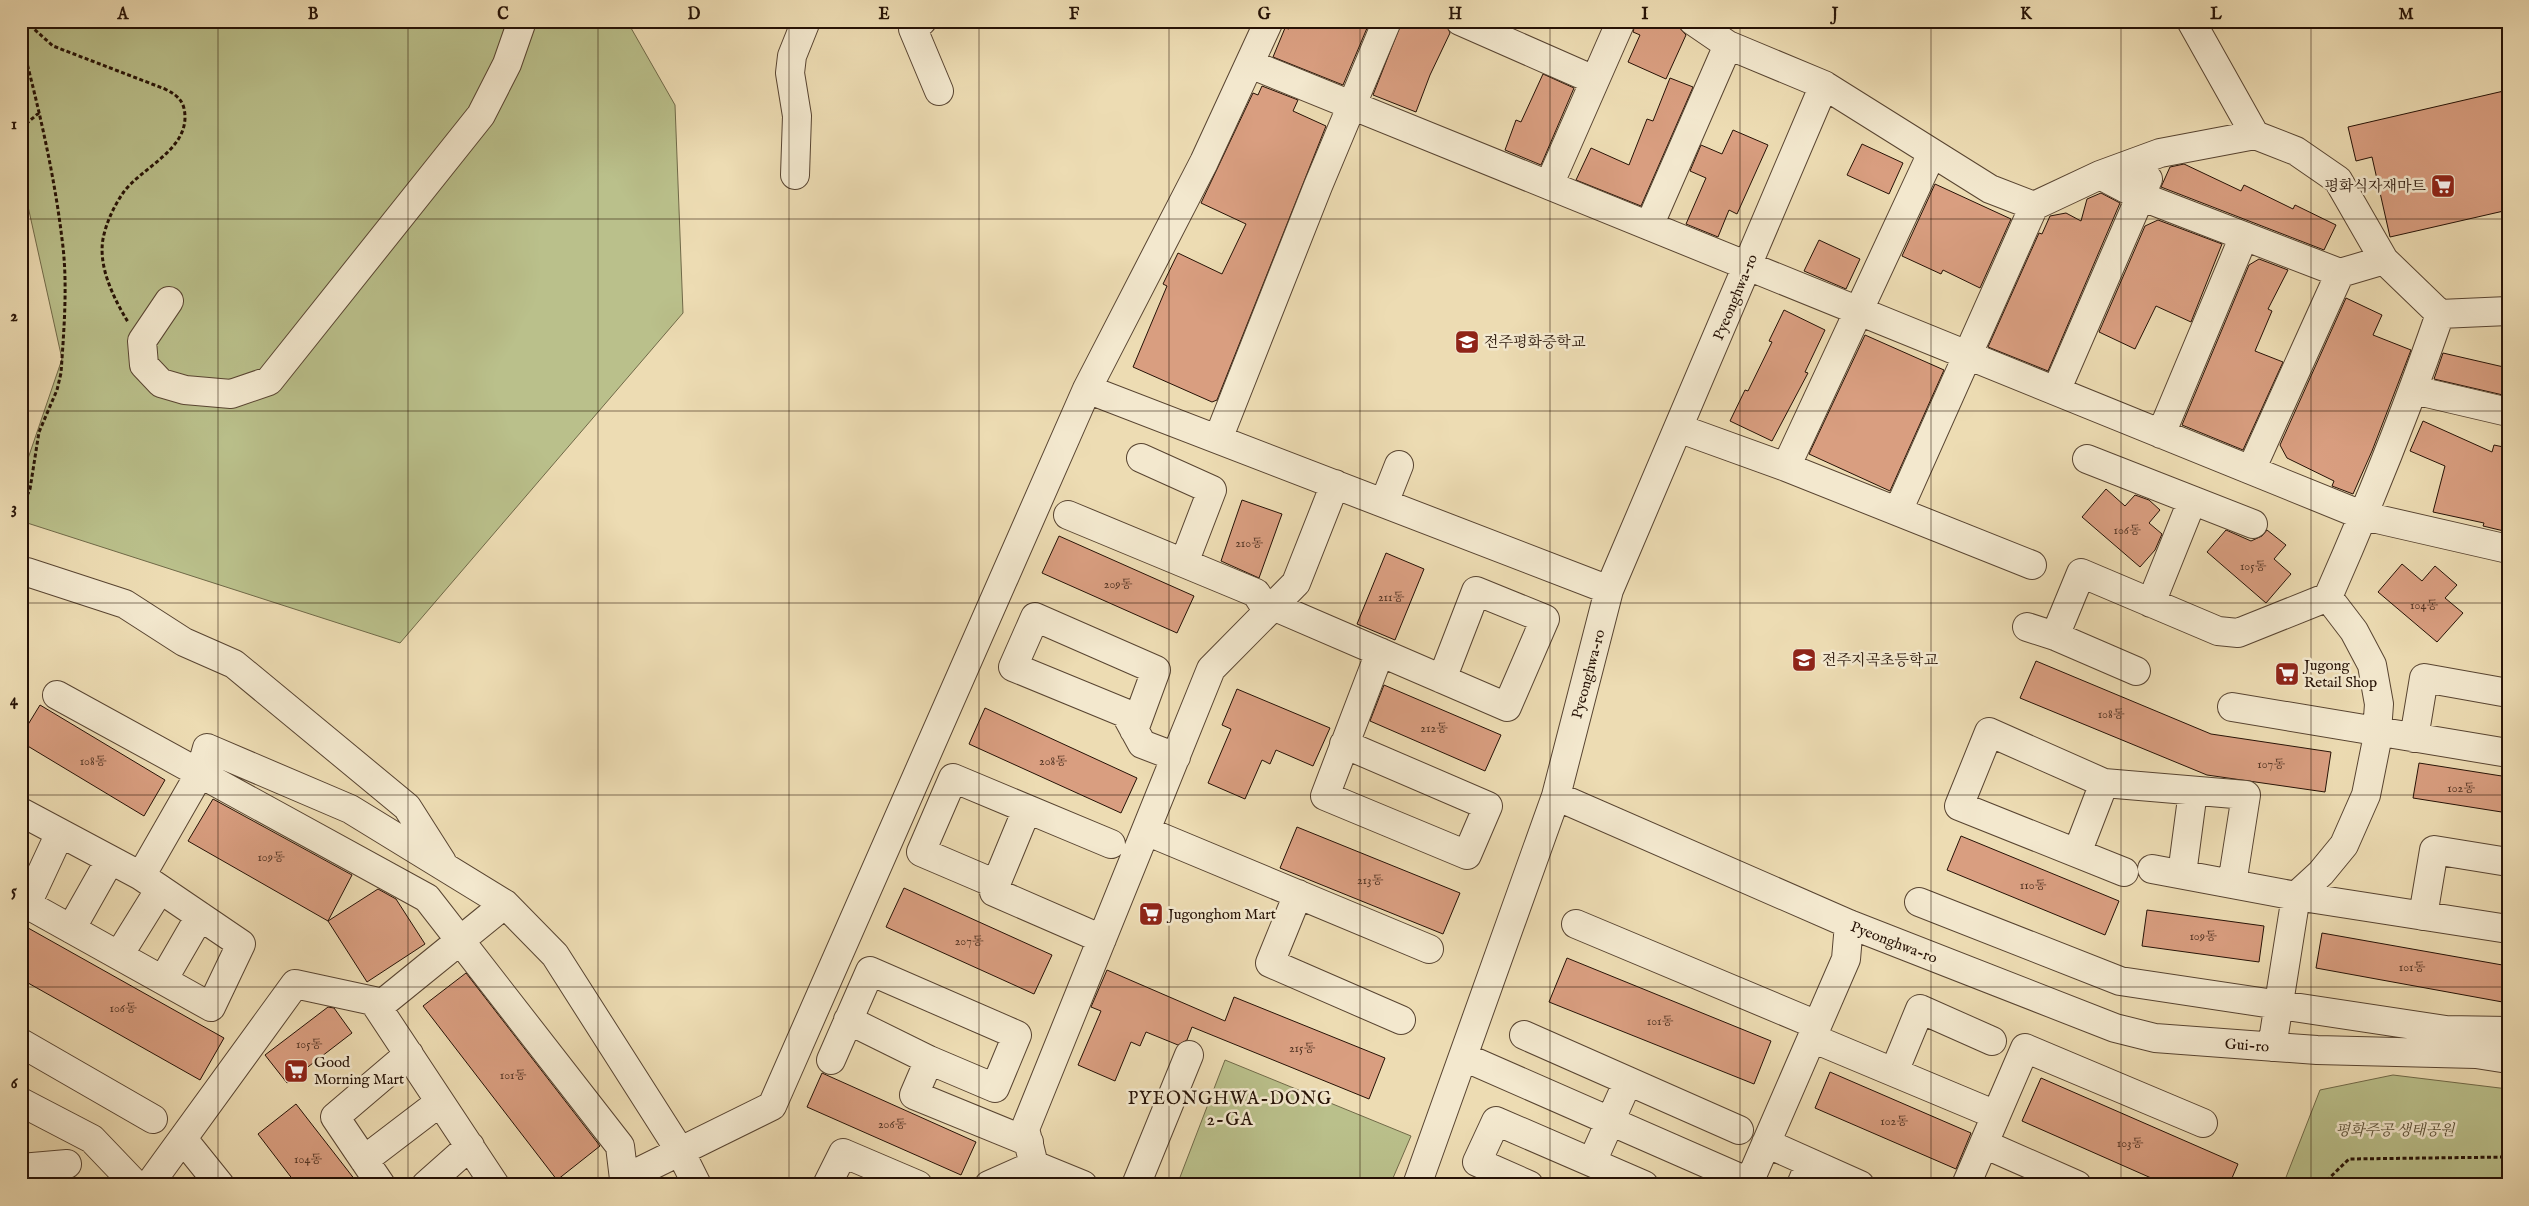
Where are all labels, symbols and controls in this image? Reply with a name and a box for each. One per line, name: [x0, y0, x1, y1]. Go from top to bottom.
text: A: [117, 5, 130, 25]
text: B: [308, 5, 319, 25]
text: C: [497, 5, 509, 25]
text: D: [688, 5, 701, 25]
text: E: [878, 5, 890, 25]
text: F: [1069, 5, 1080, 25]
text: G: [1258, 5, 1271, 25]
text: H: [1448, 5, 1462, 25]
text: I: [1642, 5, 1649, 25]
text: J: [1830, 5, 1839, 25]
text: K: [2020, 5, 2033, 25]
text: L: [2210, 5, 2222, 25]
text: M: [2398, 5, 2414, 25]
text: 1: [11, 115, 17, 135]
supermarket icon: 평화식자재마트: [2430, 173, 2456, 199]
place label: 평화식자재마트: [2325, 177, 2427, 196]
street label: Pyeonghwa-ro: [1709, 251, 1762, 343]
text: 2: [10, 307, 18, 327]
school or university icon: 전주평화중학교: [1454, 329, 1480, 355]
place label: 전주평화중학교: [1484, 333, 1586, 352]
text: 3: [11, 499, 17, 519]
house number: 106동: [2114, 523, 2141, 538]
house number: 210동: [1235, 536, 1263, 551]
house number: 105동: [2240, 559, 2267, 574]
house number: 209동: [1104, 577, 1133, 592]
house number: 211동: [1378, 590, 1404, 605]
house number: 104동: [2410, 598, 2438, 613]
street label: Pyeonghwa-ro: [1567, 627, 1610, 721]
school or university icon: 전주지곡초등학교: [1791, 647, 1817, 673]
place label: 전주지곡초등학교: [1822, 651, 1938, 670]
place label: Jugong Retail Shop: [2302, 656, 2377, 692]
supermarket icon: Jugong Retail Shop: [2274, 661, 2300, 687]
text: 4: [10, 691, 19, 711]
house number: 108동: [2098, 707, 2125, 722]
house number: 212동: [1420, 721, 1448, 736]
house number: 108동: [80, 754, 107, 769]
house number: 208동: [1039, 754, 1067, 769]
house number: 107동: [2257, 757, 2285, 772]
house number: 102동: [2447, 781, 2475, 796]
house number: 109동: [257, 850, 285, 865]
house number: 213동: [1357, 873, 1383, 888]
house number: 110동: [2020, 878, 2047, 893]
text: 5: [11, 882, 17, 902]
supermarket icon: Jugonghom Mart: [1138, 901, 1164, 927]
place label: Jugonghom Mart: [1166, 905, 1276, 924]
street label: Pyeonghwa-ro: [1848, 917, 1940, 968]
house number: 109동: [2189, 929, 2217, 944]
house number: 207동: [955, 934, 984, 949]
house number: 101동: [2399, 960, 2426, 975]
house number: 106동: [110, 1001, 137, 1016]
house number: 101동: [1647, 1014, 1674, 1029]
street label: Gui-ro: [2224, 1034, 2270, 1057]
house number: 105동: [296, 1037, 323, 1052]
house number: 215동: [1289, 1041, 1315, 1056]
place label: Good Morning Mart: [314, 1053, 404, 1089]
supermarket icon: Good Morning Mart: [283, 1058, 309, 1084]
house number: 101동: [500, 1068, 527, 1083]
text: 6: [11, 1074, 19, 1094]
district label: PYEONGHWA-DONG 2-GA: [1128, 1088, 1332, 1132]
house number: 102동: [1880, 1114, 1908, 1129]
house number: 206동: [878, 1117, 906, 1132]
park label: 평화주공 생태공원: [2335, 1121, 2456, 1140]
house number: 103동: [2117, 1136, 2144, 1151]
house number: 104동: [294, 1152, 322, 1167]

